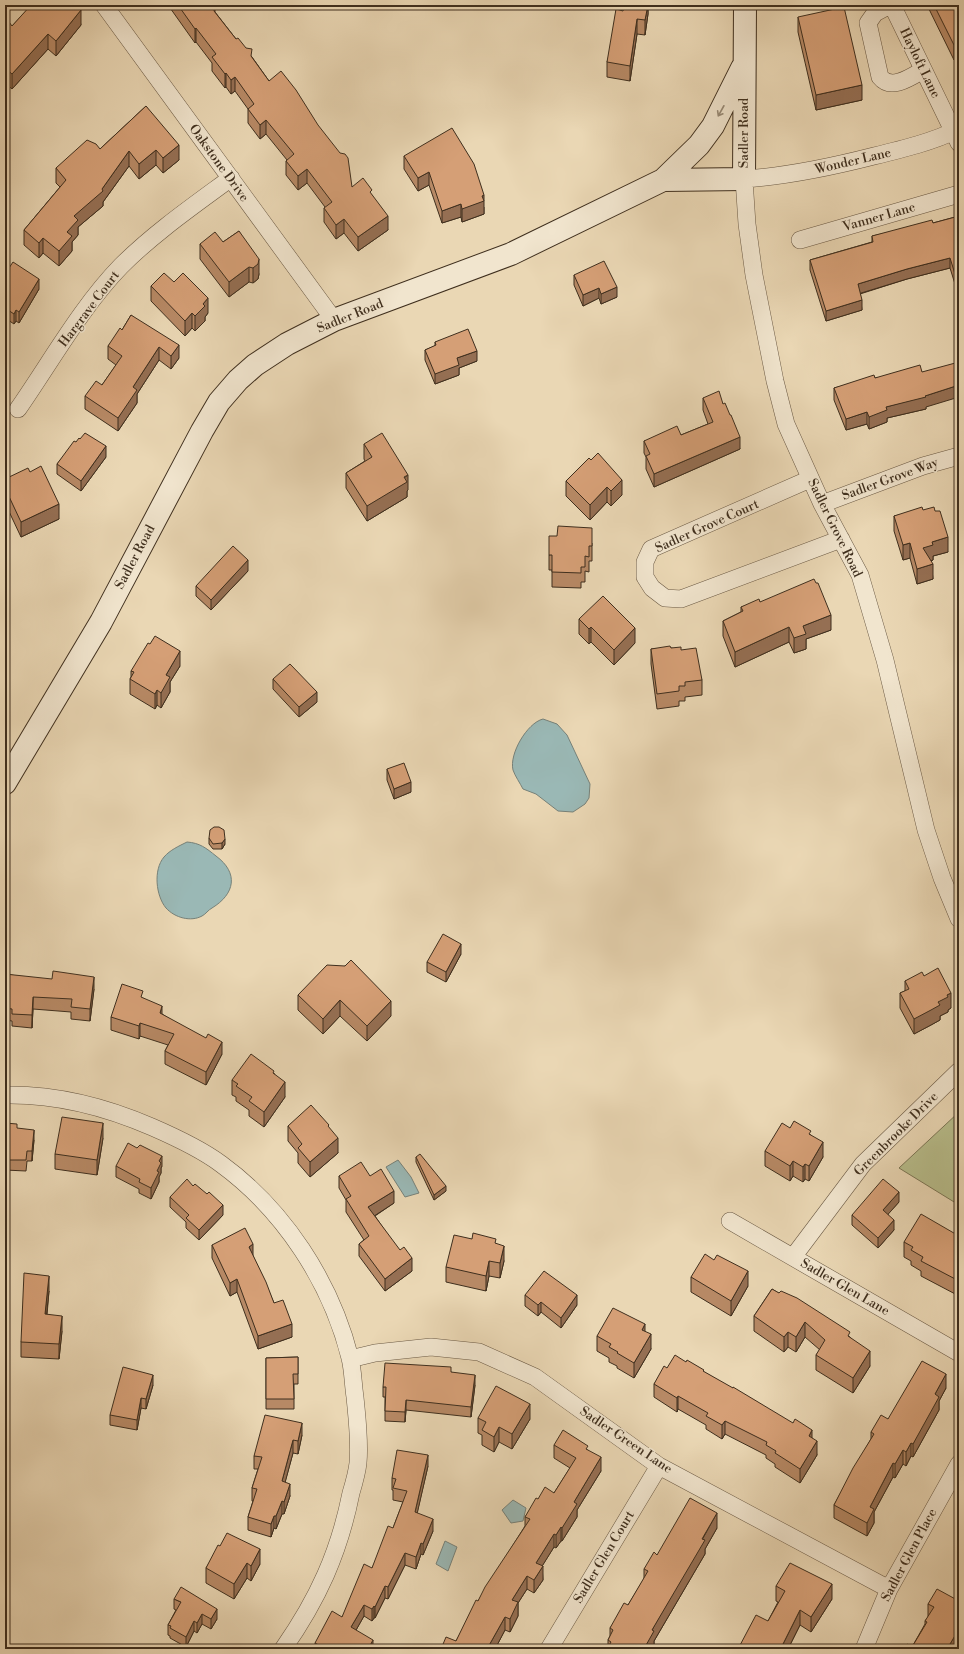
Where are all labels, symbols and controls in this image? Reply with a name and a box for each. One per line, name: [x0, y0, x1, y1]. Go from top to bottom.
street label: Hayloft Lane: [896, 25, 944, 101]
street label: Sadler Road: [736, 97, 752, 168]
one-way arrow: [717, 105, 724, 117]
street label: Oakstone Drive: [186, 121, 253, 205]
street label: Wonder Lane: [812, 144, 893, 178]
street label: Vanner Lane: [840, 199, 917, 235]
street label: Hargrave Court: [55, 267, 123, 350]
street label: Sadler Road: [314, 295, 386, 337]
street label: Sadler Grove Way: [840, 454, 941, 504]
street label: Sadler Grove Road: [804, 476, 866, 581]
street label: Sadler Grove Court: [653, 496, 762, 556]
street label: Sadler Road: [111, 522, 159, 592]
street label: Greenbrooke Drive: [851, 1088, 942, 1179]
street label: Sadler Glen Lane: [798, 1255, 893, 1319]
street label: Sadler Green Lane: [577, 1403, 676, 1477]
street label: Sadler Glen Place: [878, 1505, 940, 1604]
street label: Sadler Glen Court: [570, 1508, 638, 1606]

